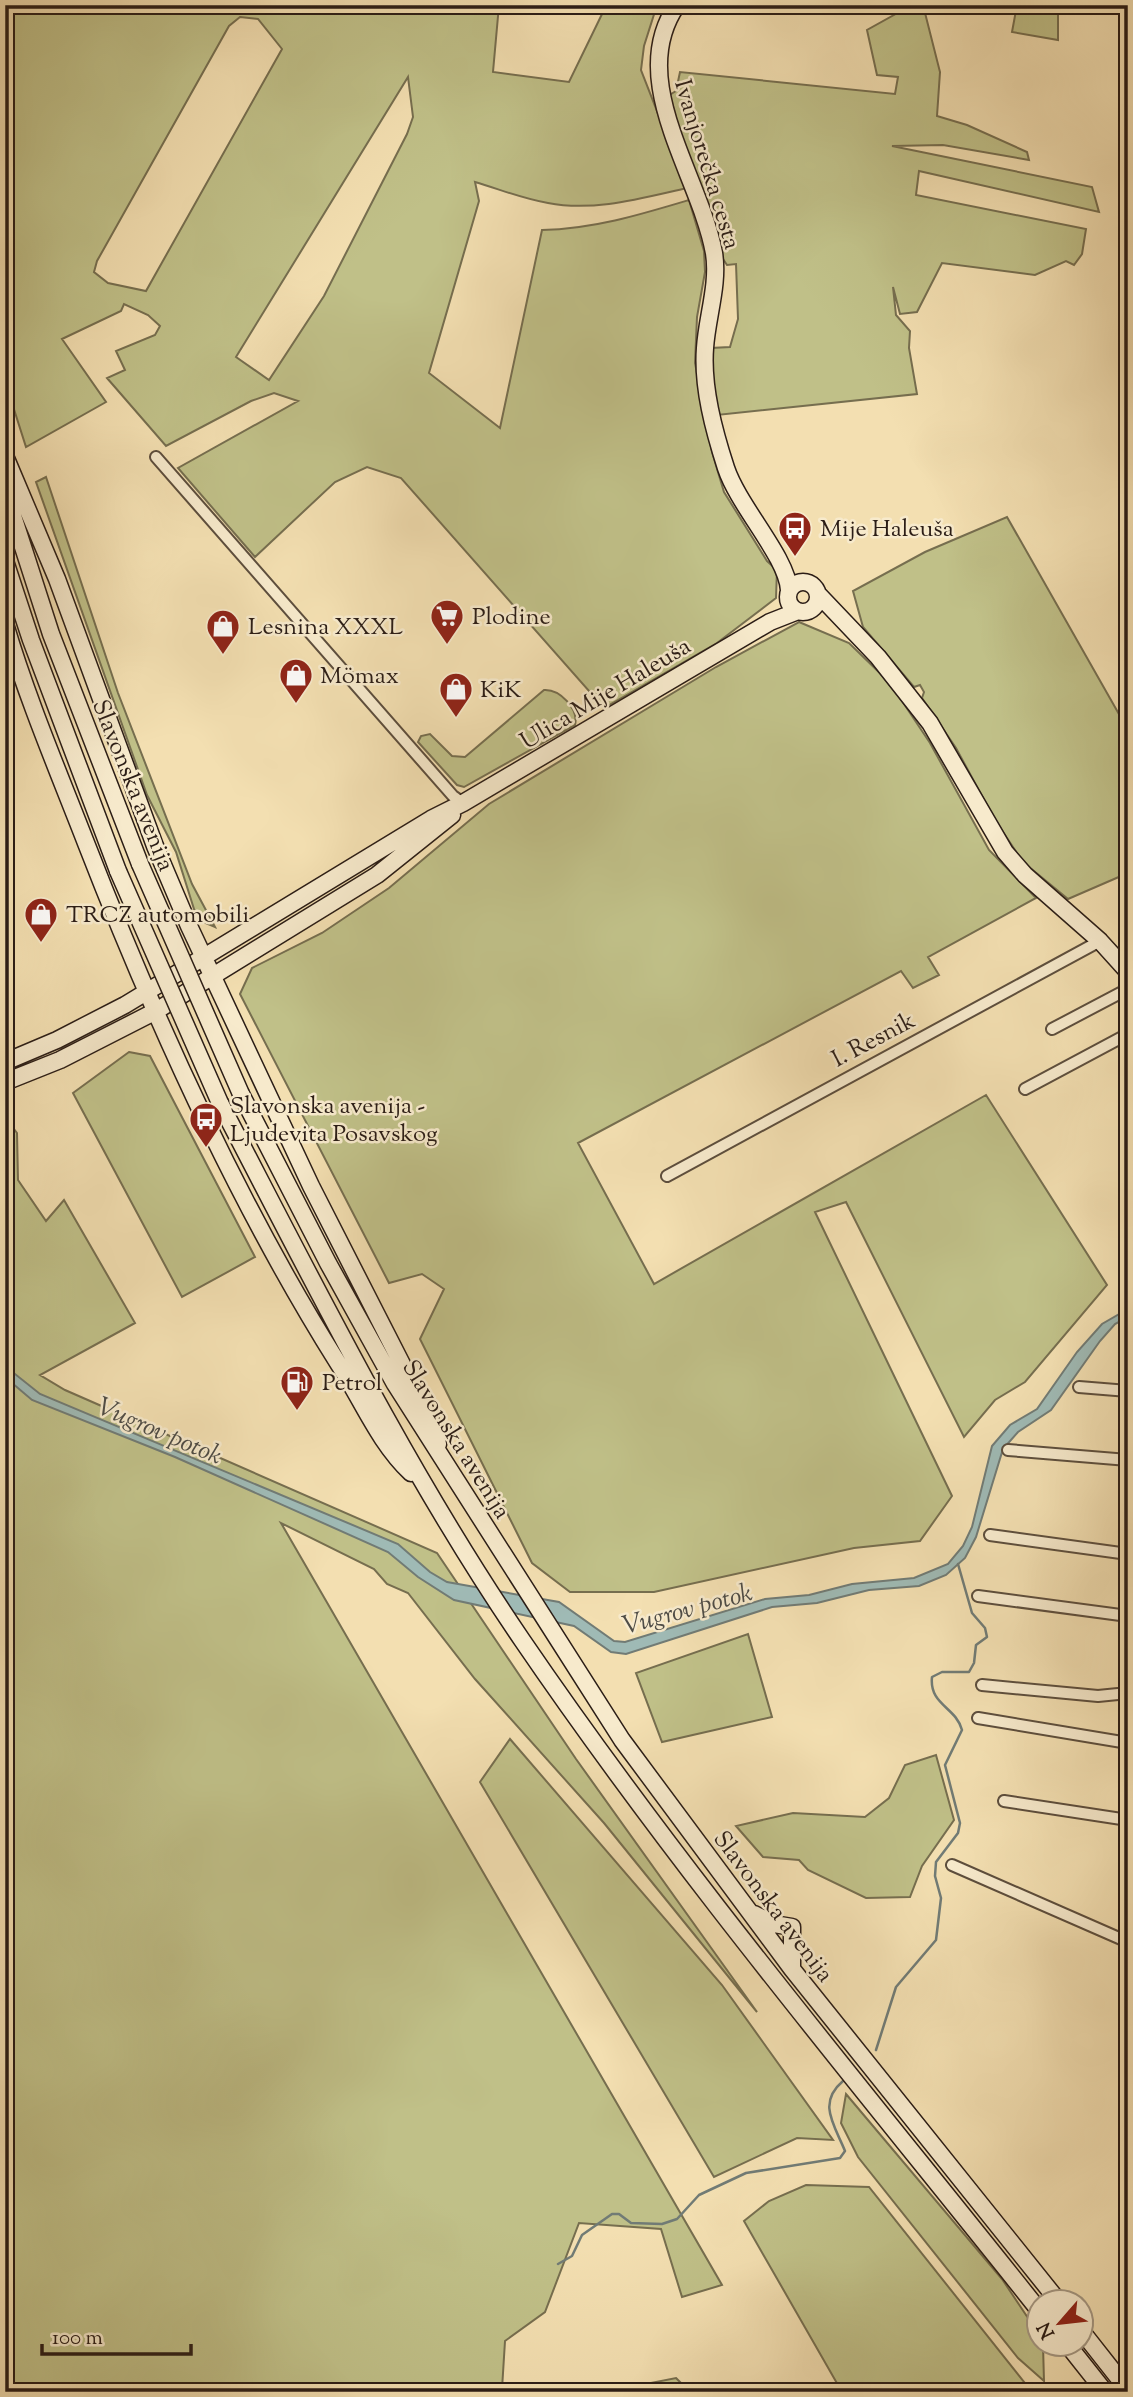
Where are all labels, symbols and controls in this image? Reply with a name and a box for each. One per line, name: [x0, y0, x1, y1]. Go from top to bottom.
street label: Ivanjorečka cesta: [664, 75, 748, 254]
bus stop icon: Mije Haleuša: [776, 509, 814, 558]
place label: Mije Haleuša: [820, 513, 954, 547]
supermarket icon: Plodine: [428, 597, 466, 646]
place label: Plodine: [472, 601, 551, 635]
shop icon: Lesnina XXXL: [204, 607, 242, 656]
place label: Lesnina XXXL: [248, 611, 403, 645]
street label: Ulica Mije Haleuša: [514, 630, 698, 759]
shop icon: Mömax: [277, 656, 315, 705]
place label: Mömax: [320, 660, 399, 694]
shop icon: KiK: [437, 670, 475, 719]
place label: KiK: [480, 674, 522, 708]
street label: Slavonska avenija: [82, 695, 182, 877]
shop icon: TRCZ automobili: [22, 895, 60, 944]
place label: TRCZ automobili: [66, 899, 249, 933]
street label: I. Resnik: [826, 1005, 922, 1077]
place label: Slavonska avenija - Ljudevita Posavskog: [230, 1090, 438, 1152]
bus stop icon: Slavonska avenija - Ljudevita Posavskog: [187, 1100, 225, 1149]
street label: Slavonska avenija: [393, 1354, 518, 1526]
fuel station icon: Petrol: [278, 1363, 316, 1412]
place label: Petrol: [322, 1367, 383, 1401]
water label: Vugrov potok: [91, 1389, 228, 1475]
water label: Vugrov potok: [619, 1575, 757, 1646]
street label: Slavonska avenija: [704, 1824, 841, 1990]
north arrow: [1024, 2288, 1094, 2358]
scale bar: [42, 2313, 191, 2357]
text: N: [1032, 2317, 1063, 2343]
text: 100 m: [52, 2324, 103, 2354]

